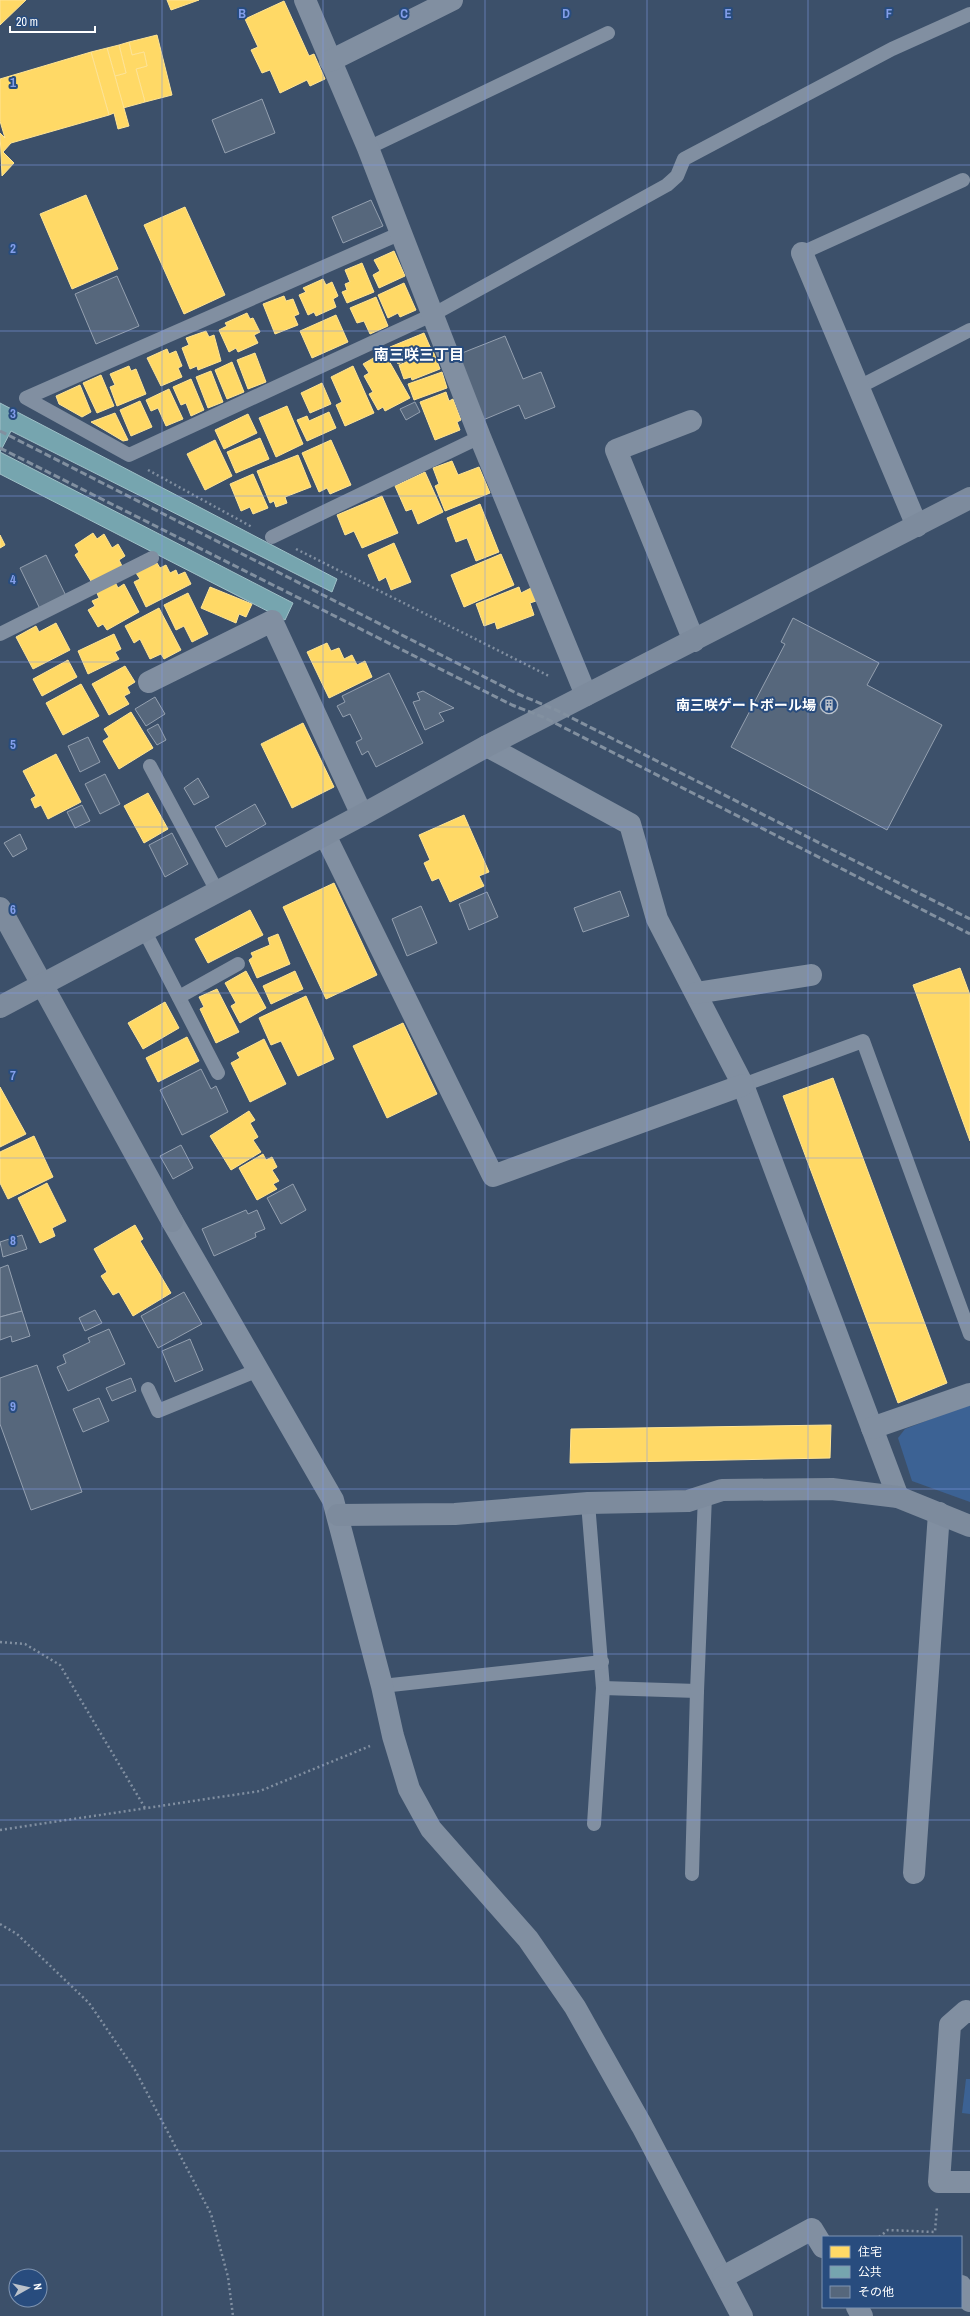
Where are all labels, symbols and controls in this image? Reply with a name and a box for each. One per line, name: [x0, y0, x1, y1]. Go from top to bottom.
text: B: [238, 5, 246, 22]
text: C: [400, 5, 408, 22]
text: D: [562, 5, 570, 22]
text: E: [724, 5, 732, 22]
text: F: [886, 5, 893, 22]
scale bar: [10, 8, 95, 34]
text: 20 m: [16, 14, 38, 30]
text: 1: [10, 74, 16, 91]
text: 2: [10, 240, 16, 257]
district label: 南三咲三丁目: [374, 344, 464, 365]
text: 3: [10, 405, 16, 422]
text: 4: [10, 571, 16, 588]
building icon: 南三咲ゲートボール場: [819, 695, 839, 715]
place label: 南三咲ゲートボール場: [676, 696, 816, 714]
text: 5: [10, 736, 16, 753]
text: 6: [10, 901, 16, 918]
text: 7: [10, 1067, 16, 1084]
text: 8: [10, 1232, 16, 1249]
text: 9: [10, 1398, 16, 1415]
legend: [822, 2236, 962, 2308]
text: 住宅: [858, 2244, 882, 2260]
text: 公共: [858, 2264, 882, 2280]
north arrow: [8, 2268, 48, 2308]
text: N: [31, 2282, 45, 2291]
text: その他: [858, 2284, 894, 2300]

